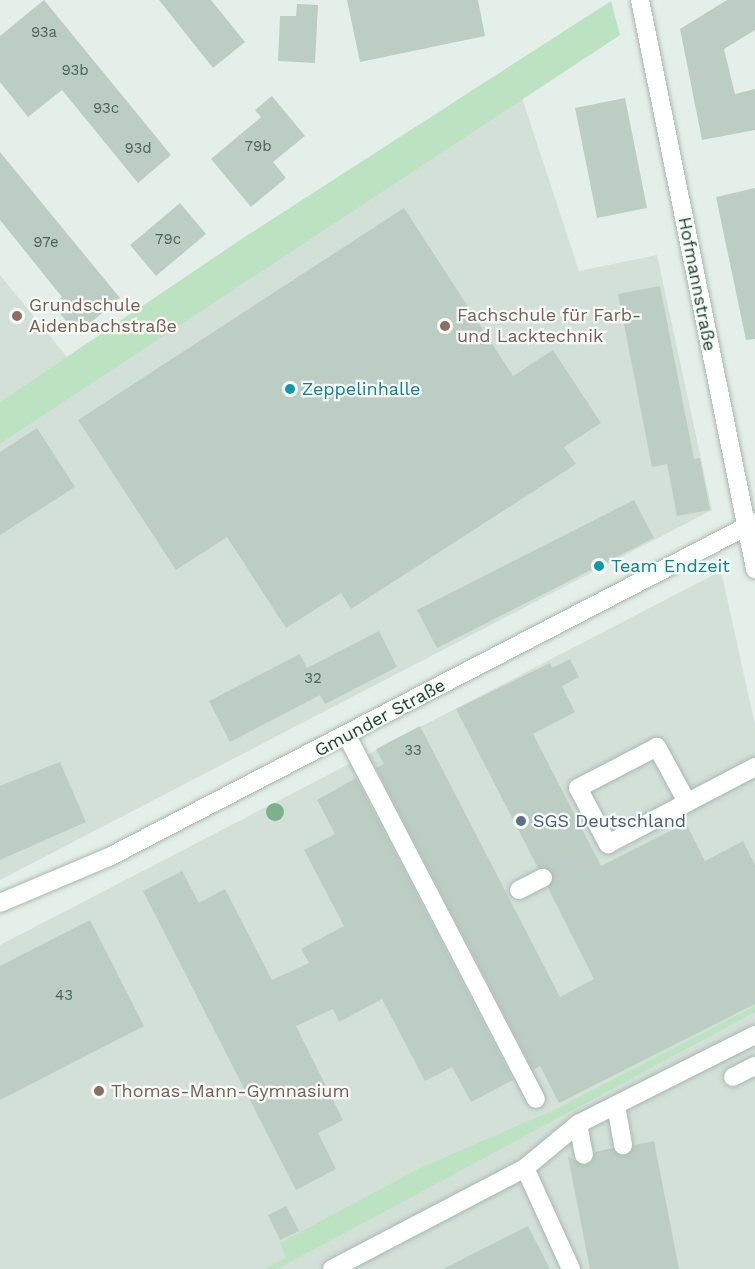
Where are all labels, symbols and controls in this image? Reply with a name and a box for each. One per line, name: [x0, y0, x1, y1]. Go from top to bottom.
house number: 93a: [31, 24, 57, 42]
house number: 93b: [61, 62, 89, 80]
house number: 93c: [93, 100, 119, 118]
house number: 79b: [244, 138, 272, 156]
house number: 93d: [124, 140, 152, 158]
street label: Hofmannstraße: [673, 215, 721, 353]
house number: 79c: [155, 231, 181, 249]
house number: 97e: [33, 234, 59, 252]
place label: Grundschule Aidenbachstraße: [29, 295, 177, 338]
place label: Fachschule für Farb- und Lacktechnik: [457, 305, 642, 348]
marker: Grundschule Aidenbachstraße: [10, 309, 24, 323]
marker: Fachschule für Farb- und Lacktechnik: [438, 319, 452, 333]
place label: Zeppelinhalle: [302, 378, 420, 400]
marker: Zeppelinhalle: [283, 382, 297, 396]
place label: Team Endzeit: [611, 555, 730, 577]
marker: Team Endzeit: [592, 559, 606, 573]
house number: 32: [304, 670, 322, 688]
street label: Gmunder Straße: [311, 674, 449, 762]
house number: 33: [404, 742, 422, 760]
place label: SGS Deutschland: [533, 810, 686, 832]
marker: SGS Deutschland: [514, 814, 528, 828]
house number: 43: [55, 987, 73, 1005]
place label: Thomas-Mann-Gymnasium: [111, 1080, 350, 1102]
marker: Thomas-Mann-Gymnasium: [92, 1084, 106, 1098]

